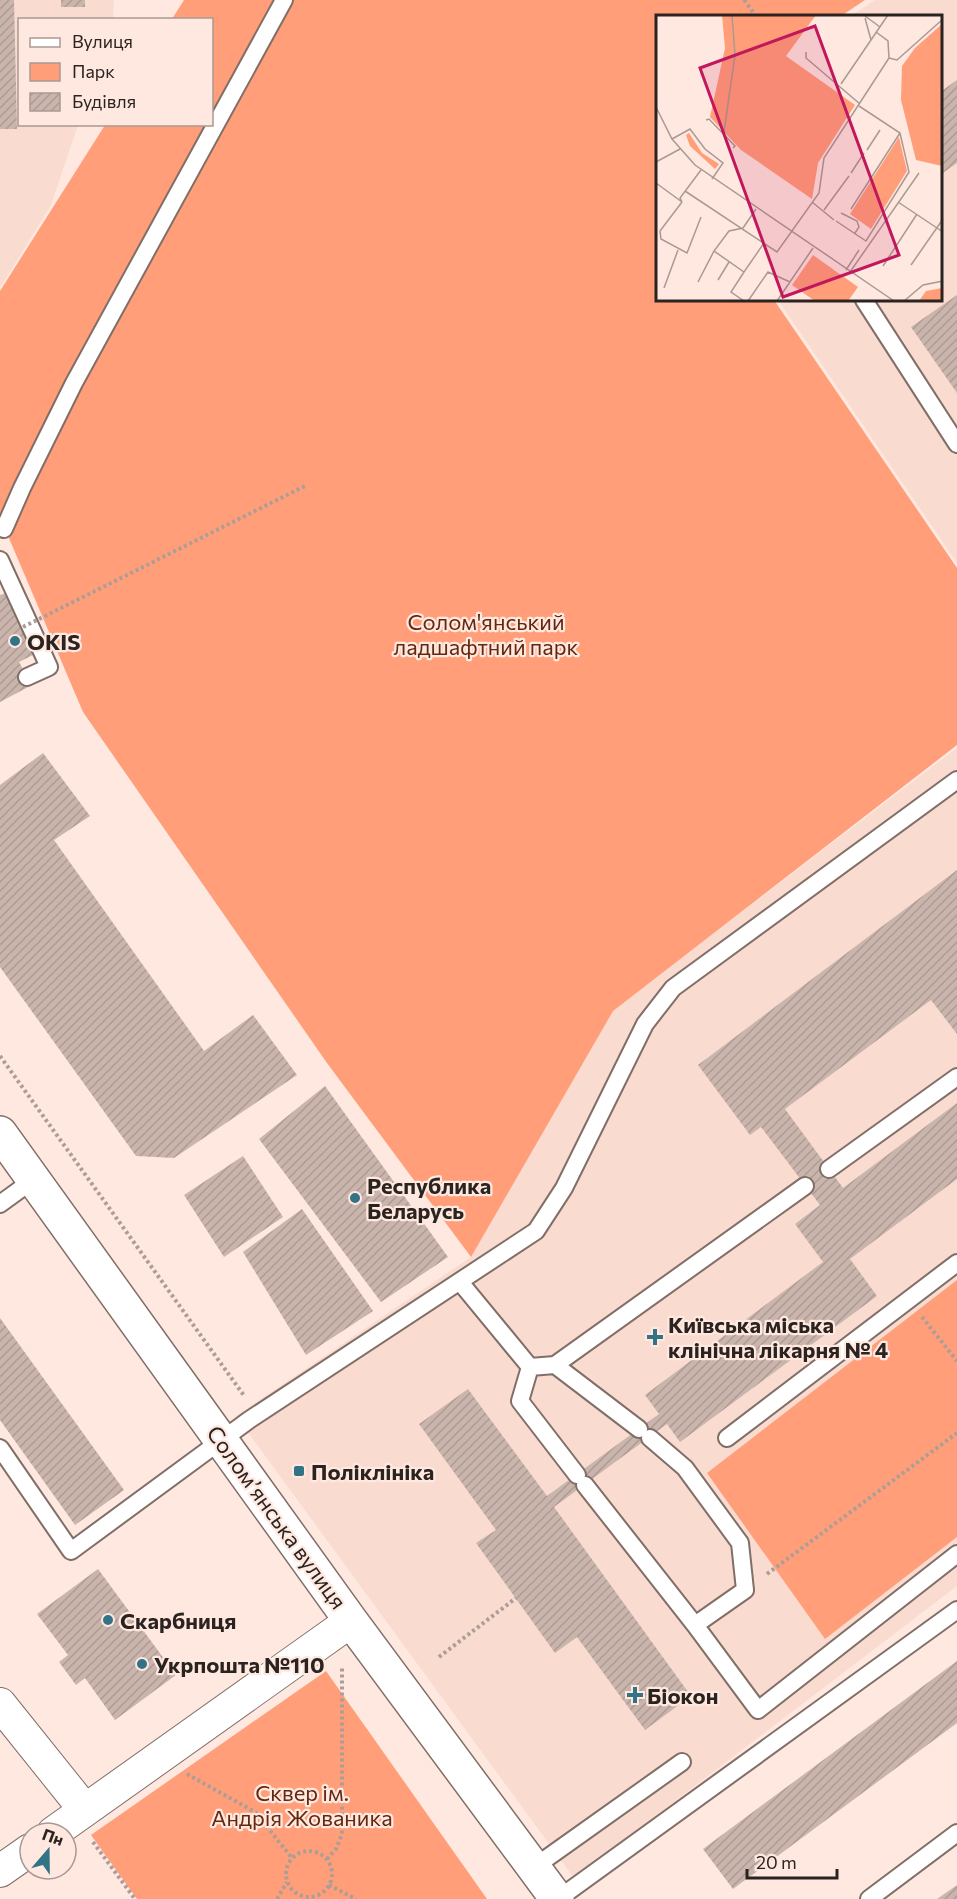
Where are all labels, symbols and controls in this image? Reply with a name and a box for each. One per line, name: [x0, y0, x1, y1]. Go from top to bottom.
inset map: [656, 15, 942, 302]
legend: [18, 18, 213, 126]
text: Вулиця: [72, 30, 133, 52]
text: Парк: [72, 60, 115, 82]
text: Будівля: [72, 90, 136, 112]
park label: Солом'янський ладшафтний парк: [394, 608, 579, 660]
place label: OKIS: [27, 628, 80, 655]
marker: OKIS: [8, 634, 22, 648]
place label: Республика Беларусь: [367, 1172, 491, 1224]
marker: Республика Беларусь: [348, 1191, 362, 1205]
place label: Київська міська клінічна лікарня № 4: [668, 1311, 888, 1363]
marker: Київська міська клінічна лікарня № 4: [646, 1328, 664, 1346]
street label: Соломʼянська вулиця: [201, 1420, 353, 1614]
place label: Поліклініка: [311, 1458, 434, 1485]
marker: Поліклініка: [292, 1464, 306, 1478]
place label: Скарбниця: [120, 1607, 236, 1634]
marker: Скарбниця: [101, 1613, 115, 1627]
place label: Укрпошта №110: [154, 1651, 325, 1678]
marker: Укрпошта №110: [135, 1657, 149, 1671]
place label: Біокон: [647, 1682, 718, 1709]
marker: Біокон: [628, 1688, 642, 1702]
park label: Сквер ім. Андрія Жованика: [211, 1779, 393, 1831]
north arrow: [18, 1821, 78, 1881]
text: Пн: [40, 1824, 67, 1849]
scale bar: [747, 1842, 837, 1880]
text: 20 m: [756, 1851, 797, 1873]

